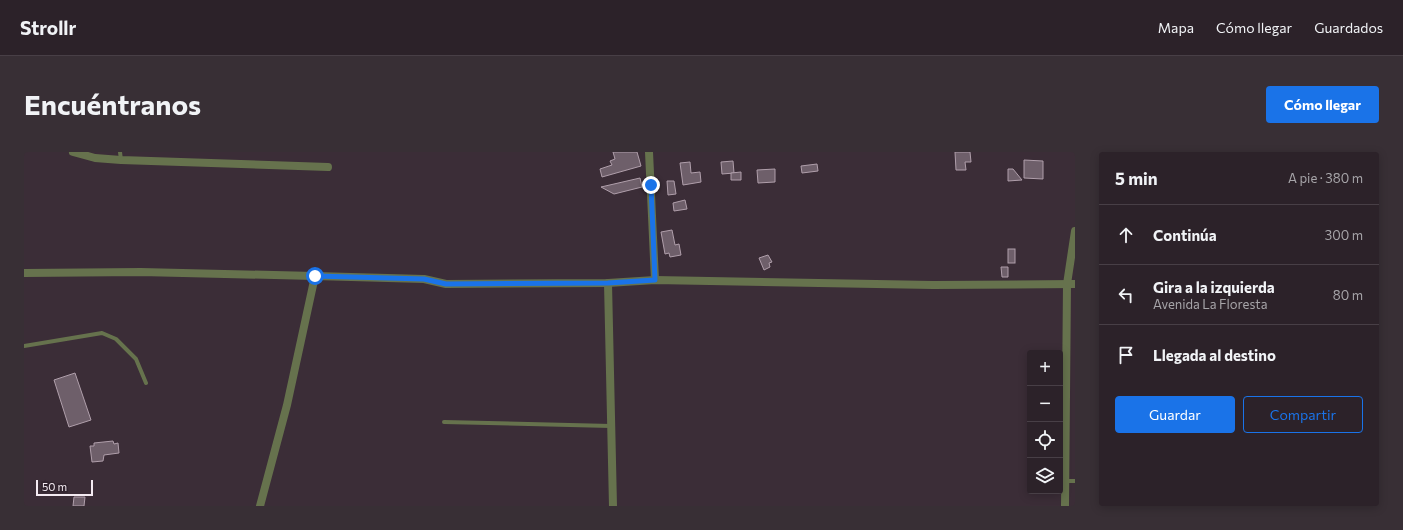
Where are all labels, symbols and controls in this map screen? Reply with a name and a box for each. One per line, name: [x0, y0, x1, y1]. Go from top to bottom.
text: Strollr: [20, 16, 76, 39]
text: Mapa: [1158, 19, 1194, 36]
text: Cómo llegar: [1216, 19, 1292, 36]
text: Guardados: [1314, 19, 1383, 36]
button: Cómo llegar: [1266, 86, 1379, 123]
text: Encuéntranos: [24, 87, 201, 121]
text: 5 min: [1115, 168, 1158, 189]
text: A pie · 380 m: [1288, 170, 1363, 186]
route end: [642, 176, 660, 194]
icon: ahead: [1115, 224, 1137, 246]
text: Continúa: [1153, 226, 1217, 244]
text: 300 m: [1325, 227, 1363, 243]
route start: [306, 267, 324, 285]
text: Gira a la izquierda: [1153, 278, 1275, 296]
icon: left: [1115, 284, 1137, 306]
text: 80 m: [1333, 287, 1363, 303]
text: Avenida La Floresta: [1153, 296, 1267, 312]
icon: arrive: [1115, 344, 1137, 366]
text: Llegada al destino: [1153, 346, 1276, 364]
map controls: [1027, 350, 1063, 494]
button: +: [1027, 350, 1063, 386]
button: −: [1027, 386, 1063, 422]
button: Guardar: [1115, 396, 1235, 433]
button: Compartir: [1243, 396, 1363, 433]
button: locate: [1027, 422, 1063, 458]
button: layers: [1027, 458, 1063, 494]
scale bar: [36, 478, 93, 497]
text: 50 m: [42, 480, 67, 493]

